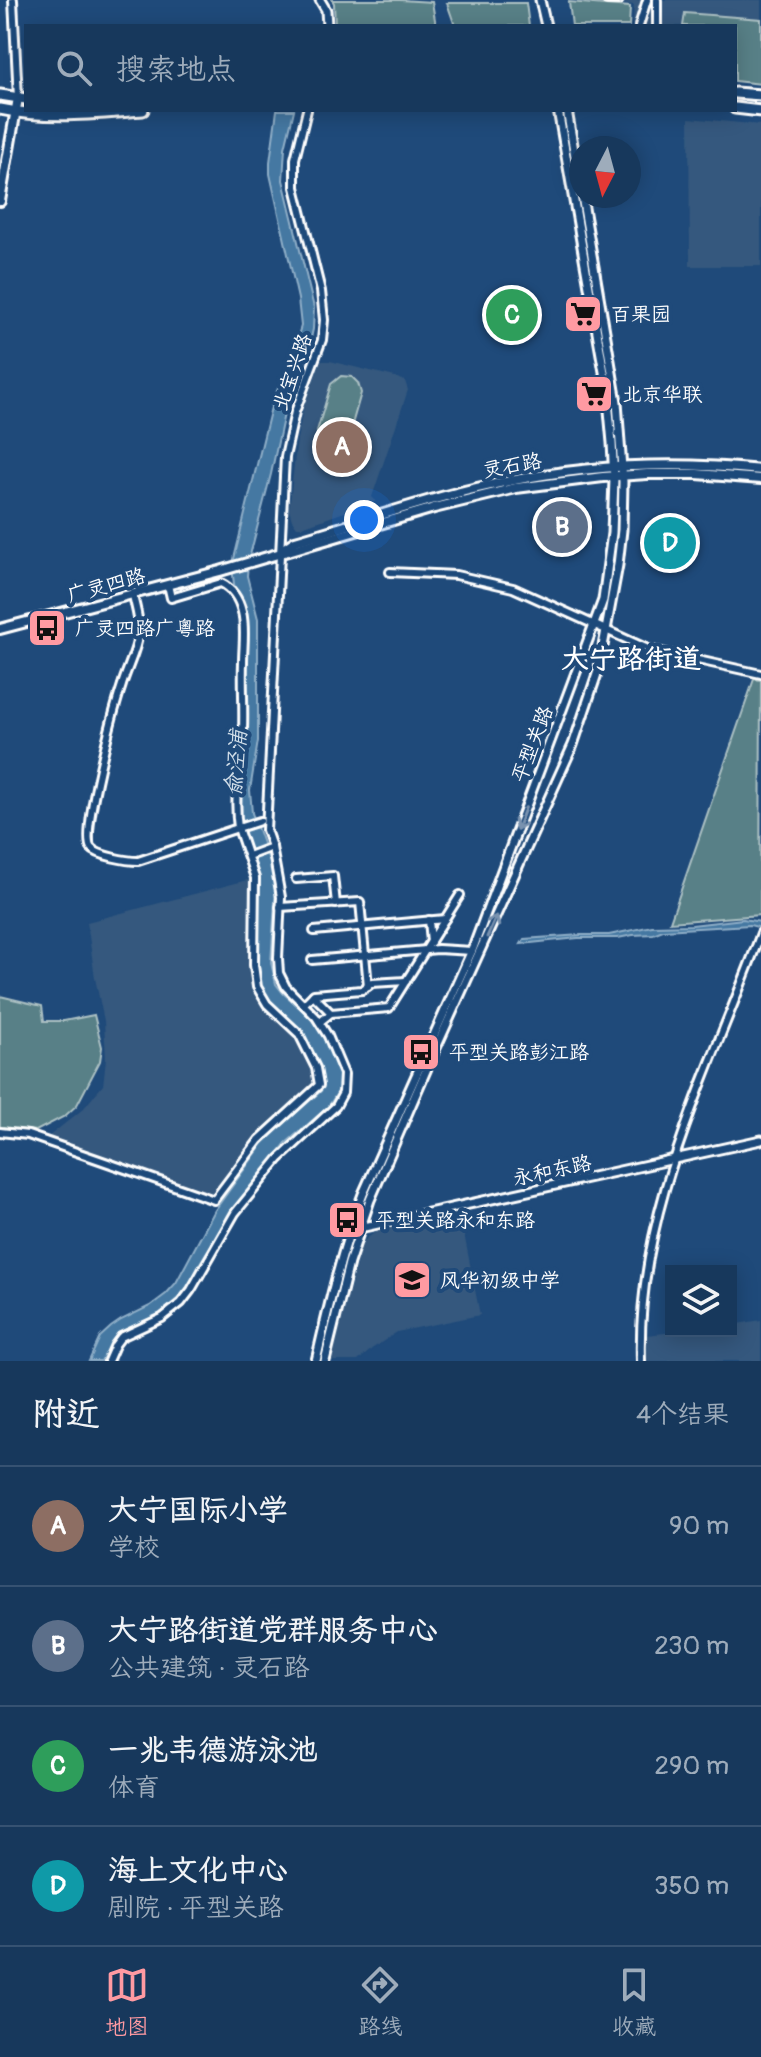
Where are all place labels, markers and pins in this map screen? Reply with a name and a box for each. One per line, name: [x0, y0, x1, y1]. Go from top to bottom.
pin: C: [486, 285, 538, 345]
supermarket icon: 百果园: [562, 293, 604, 335]
place label: 百果园: [611, 302, 671, 327]
supermarket icon: 北京华联: [573, 373, 615, 415]
place label: 北京华联: [622, 382, 703, 407]
pin: A: [316, 417, 368, 477]
pin: B: [536, 497, 588, 557]
pin: D: [644, 513, 696, 573]
bus stop icon: 广灵四路广粤路: [26, 607, 68, 649]
place label: 广灵四路广粤路: [75, 616, 216, 641]
bus stop icon: 平型关路彭江路: [400, 1031, 442, 1073]
place label: 平型关路彭江路: [449, 1040, 590, 1065]
bus stop icon: 平型关路永和东路: [326, 1199, 368, 1241]
place label: 平型关路永和东路: [375, 1208, 536, 1233]
school or university icon: 风华初级中学: [391, 1259, 433, 1301]
place label: 风华初级中学: [440, 1268, 560, 1293]

